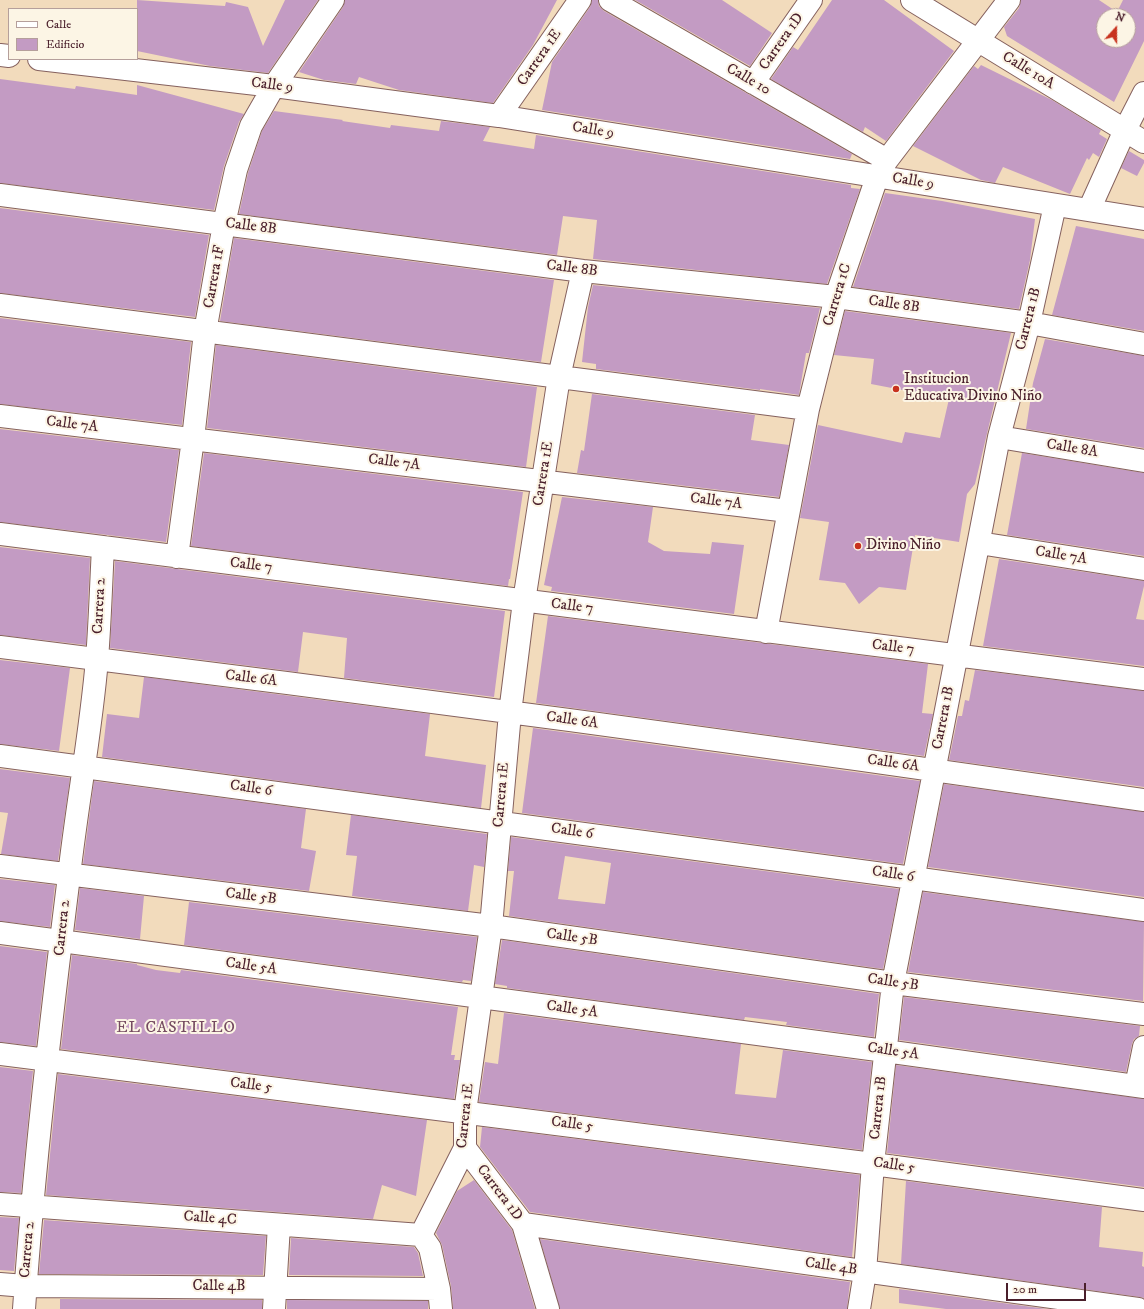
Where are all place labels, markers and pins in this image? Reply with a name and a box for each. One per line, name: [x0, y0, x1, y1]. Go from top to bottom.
place label: Institucion Educativa Divino Niño: [904, 371, 1042, 406]
marker: Institucion Educativa Divino Niño: [891, 384, 901, 394]
place label: Divino Niño: [866, 537, 941, 555]
marker: Divino Niño: [853, 541, 863, 551]

